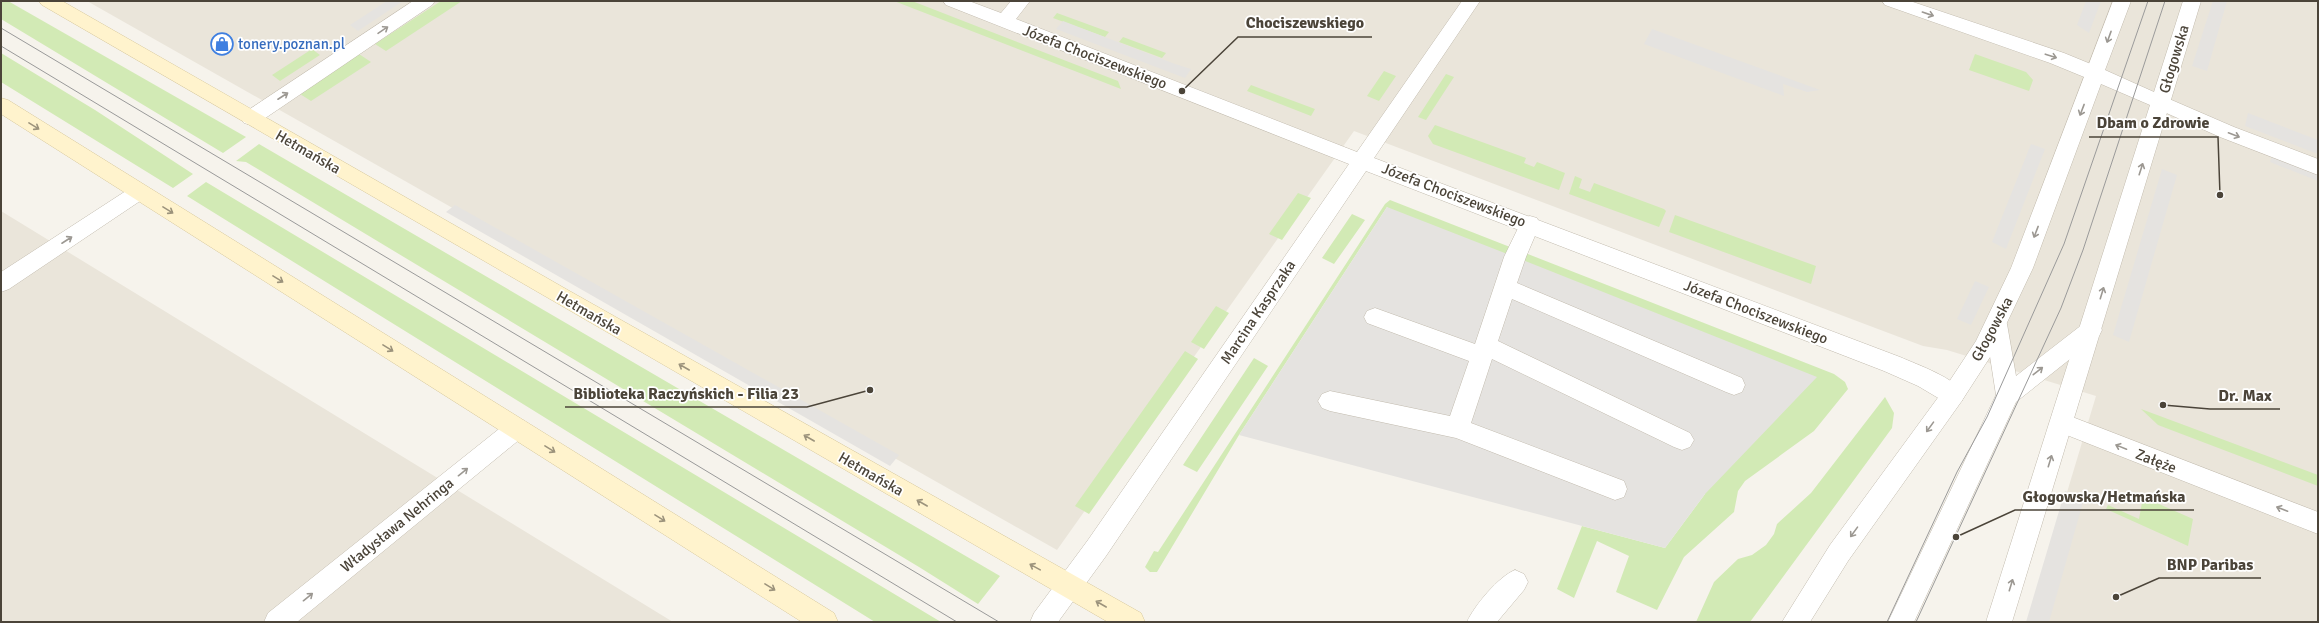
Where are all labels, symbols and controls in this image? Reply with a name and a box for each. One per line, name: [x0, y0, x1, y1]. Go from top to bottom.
callout: Chociszewskiego: [1238, 9, 1372, 37]
one-way arrow: [1922, 10, 1934, 18]
text: Chociszewskiego: [1246, 13, 1364, 33]
street label: Józefa Chociszewskiego: [1020, 21, 1170, 93]
street label: Głogowska: [2155, 23, 2193, 95]
one-way arrow: [377, 25, 389, 33]
shop icon: tonery.poznan.pl: [209, 31, 235, 57]
one-way arrow: [2105, 31, 2112, 44]
place label: tonery.poznan.pl: [238, 35, 345, 53]
one-way arrow: [2045, 53, 2058, 60]
one-way arrow: [277, 92, 288, 100]
one-way arrow: [2077, 104, 2085, 116]
callout: Dbam o Zdrowie: [2089, 109, 2218, 137]
text: Dbam o Zdrowie: [2096, 113, 2210, 133]
one-way arrow: [28, 122, 39, 130]
street label: Hetmańska: [272, 126, 344, 178]
one-way arrow: [2228, 131, 2240, 139]
street label: Józefa Chociszewskiego: [1379, 159, 1529, 231]
one-way arrow: [2138, 162, 2145, 175]
one-way arrow: [162, 206, 173, 214]
one-way arrow: [2032, 226, 2040, 238]
one-way arrow: [61, 236, 72, 244]
street label: Marcina Kasprzaka: [1217, 257, 1299, 367]
one-way arrow: [272, 275, 283, 283]
street label: Józefa Chociszewskiego: [1681, 276, 1831, 348]
one-way arrow: [2099, 286, 2106, 299]
street label: Hetmańska: [553, 287, 625, 339]
street label: Głogowska: [1967, 294, 2017, 364]
one-way arrow: [382, 344, 393, 352]
one-way arrow: [678, 363, 690, 371]
one-way arrow: [2033, 366, 2044, 375]
callout: Biblioteka Raczyńskich - Filia 23: [565, 379, 807, 407]
callout: Dr. Max: [2210, 381, 2280, 409]
text: Biblioteka Raczyńskich - Filia 23: [573, 384, 799, 404]
text: Dr. Max: [2218, 386, 2272, 406]
one-way arrow: [1926, 421, 1934, 432]
one-way arrow: [803, 434, 815, 442]
one-way arrow: [2116, 443, 2128, 450]
one-way arrow: [544, 445, 555, 453]
street label: Załęże: [2133, 445, 2179, 477]
street label: Hetmańska: [835, 448, 907, 500]
one-way arrow: [2047, 454, 2054, 467]
one-way arrow: [458, 467, 469, 476]
street label: Władysława Nehringa: [337, 474, 457, 576]
callout: Głogowska/Hetmańska: [2015, 482, 2194, 510]
text: Głogowska/Hetmańska: [2022, 487, 2186, 507]
one-way arrow: [916, 498, 928, 506]
one-way arrow: [2276, 505, 2288, 513]
one-way arrow: [654, 514, 665, 522]
one-way arrow: [1850, 526, 1858, 537]
callout: BNP Paribas: [2159, 550, 2261, 578]
text: BNP Paribas: [2167, 555, 2253, 575]
one-way arrow: [1029, 563, 1041, 571]
one-way arrow: [2008, 578, 2015, 591]
one-way arrow: [764, 583, 775, 591]
one-way arrow: [302, 593, 313, 602]
one-way arrow: [1095, 600, 1107, 607]

